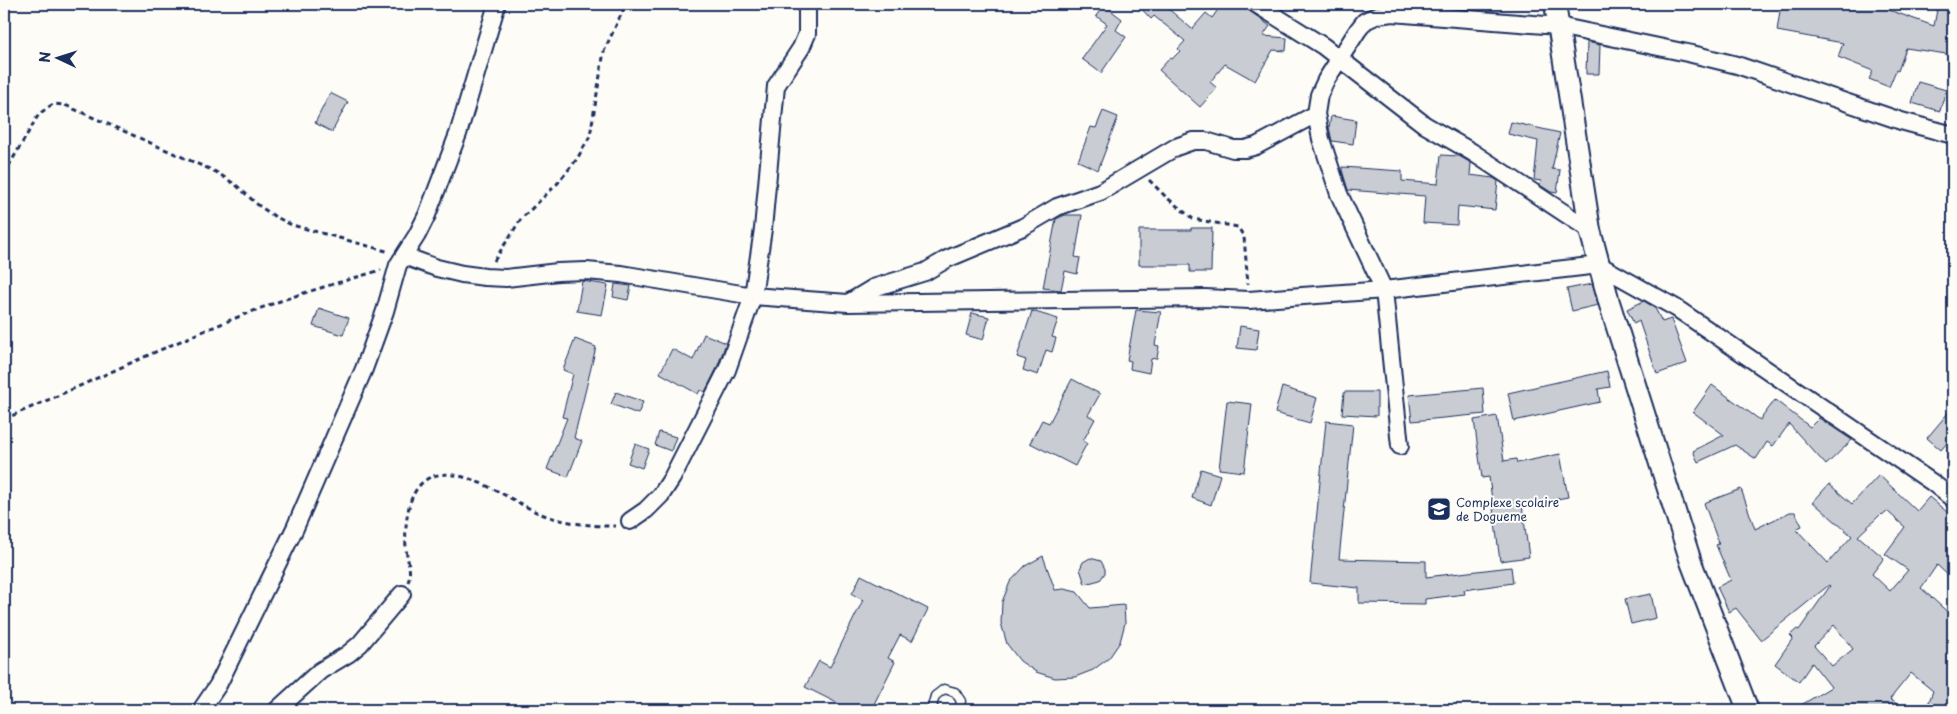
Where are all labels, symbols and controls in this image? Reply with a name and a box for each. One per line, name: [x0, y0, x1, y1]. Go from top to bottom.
north arrow: [32, 32, 82, 82]
text: N: [34, 51, 55, 63]
place label: Complexe scolaire de Dogueme: [1456, 493, 1559, 525]
school or university icon: Complexe scolaire de Dogueme: [1426, 496, 1452, 522]

